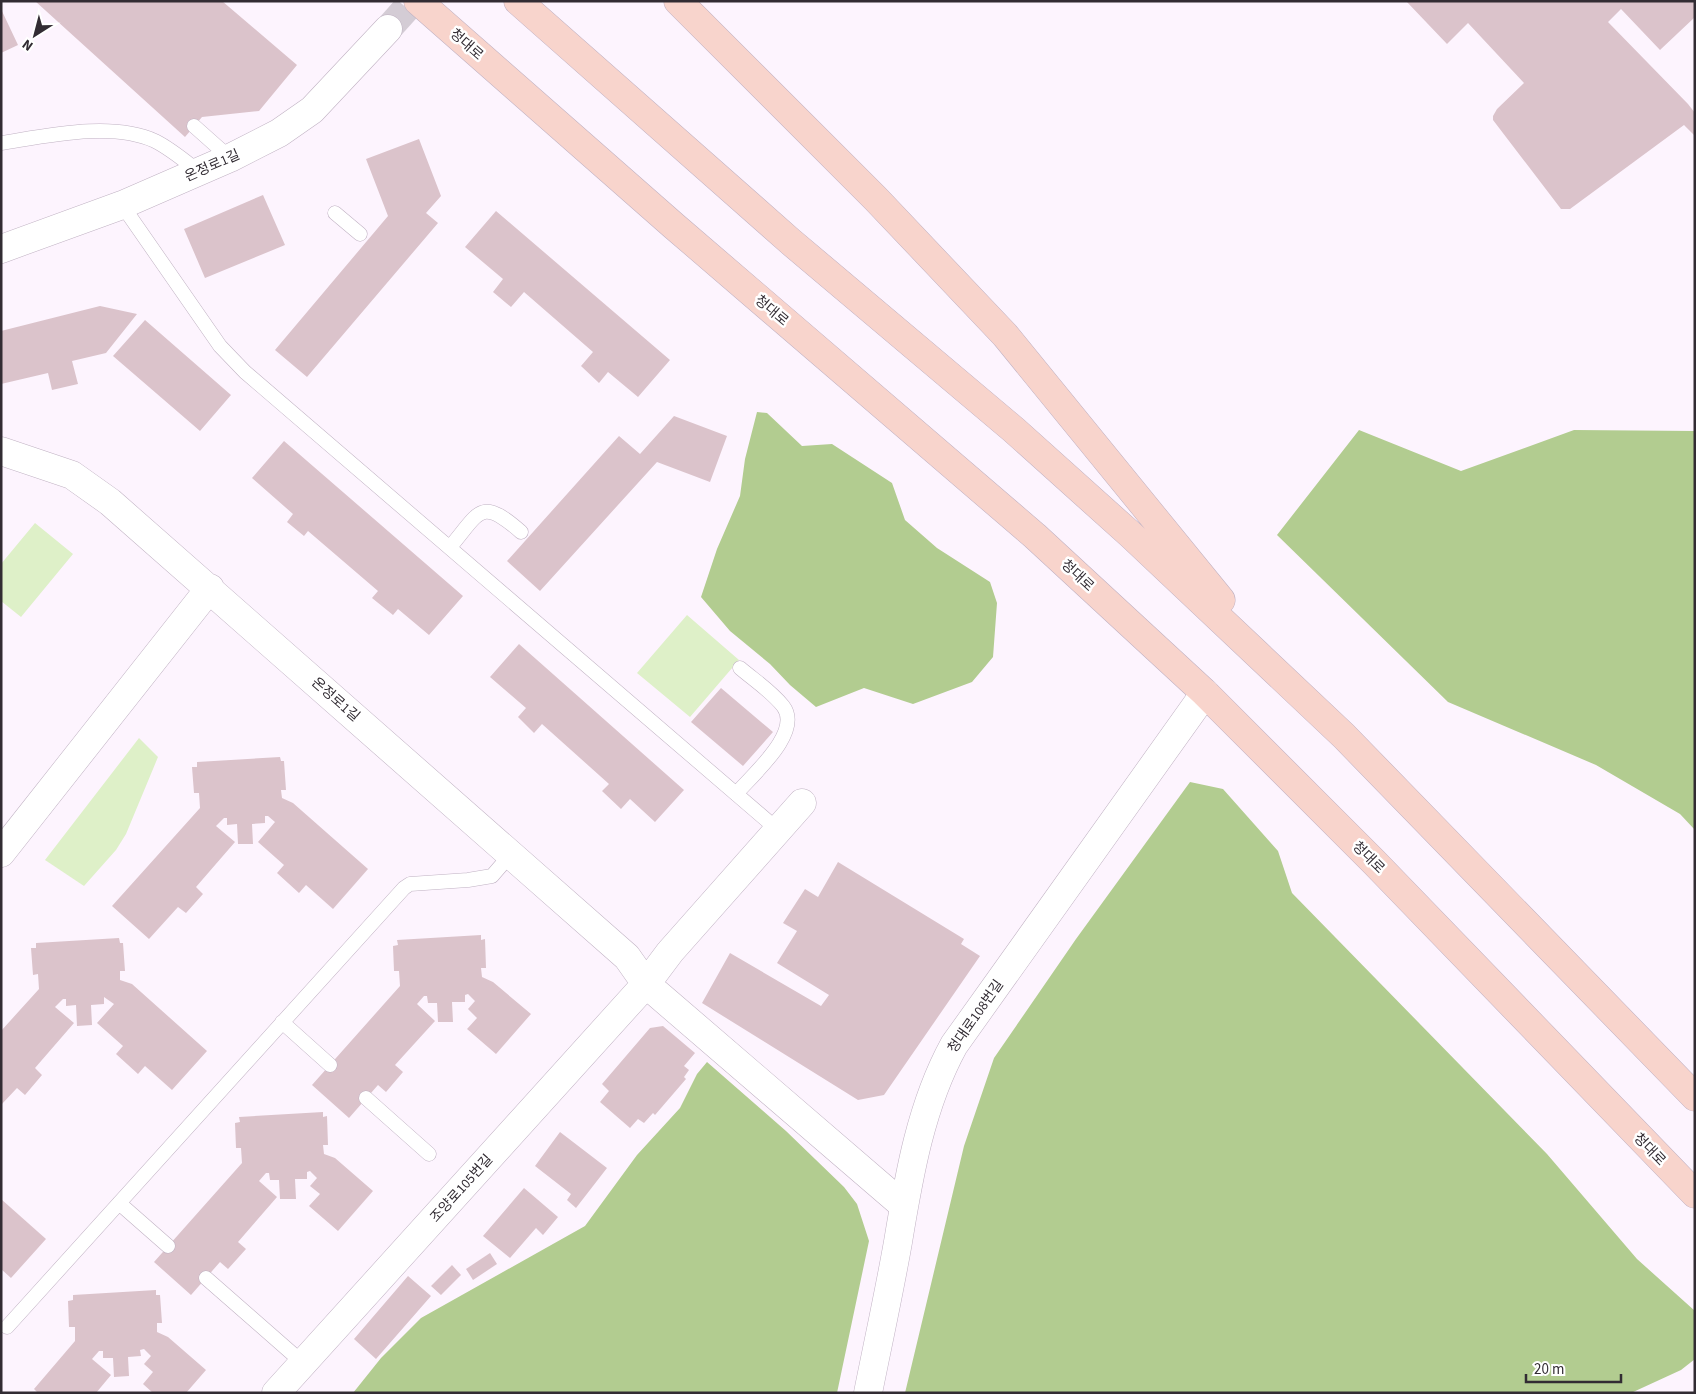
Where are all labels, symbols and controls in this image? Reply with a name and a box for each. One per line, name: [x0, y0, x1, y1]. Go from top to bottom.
north arrow: [10, 10, 60, 60]
street label: 청대로: [445, 25, 488, 65]
text: N: [18, 34, 38, 56]
street label: 온정로1길: [182, 145, 243, 187]
street label: 청대로: [750, 291, 793, 331]
street label: 청대로: [1056, 555, 1098, 596]
street label: 온정로1길: [307, 673, 364, 726]
street label: 청대로: [1348, 837, 1389, 879]
street label: 청대로108번길: [943, 976, 1008, 1057]
street label: 청대로: [1629, 1129, 1670, 1171]
street label: 조양로105번길: [426, 1150, 498, 1227]
scale bar: [1526, 1352, 1621, 1384]
text: 20 m: [1534, 1359, 1564, 1380]

